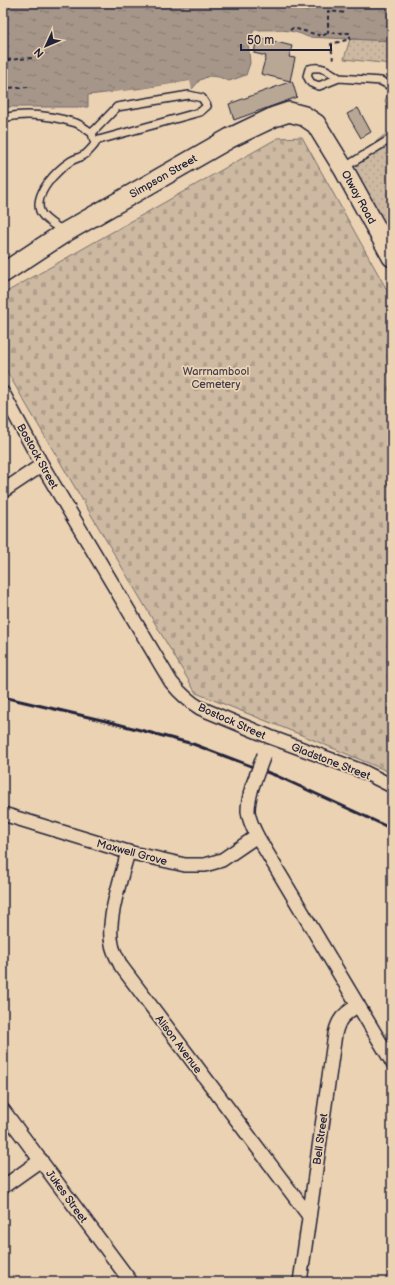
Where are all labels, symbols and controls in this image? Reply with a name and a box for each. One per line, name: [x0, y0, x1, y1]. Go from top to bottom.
north arrow: [26, 26, 66, 66]
scale bar: [241, 26, 331, 52]
text: 50 m: [247, 33, 274, 48]
text: N: [32, 45, 47, 60]
street label: Simpson Street: [127, 152, 200, 201]
street label: Otway Road: [339, 168, 379, 226]
park label: Warrnambool Cemetery: [183, 365, 249, 391]
street label: Bostock Street: [14, 421, 61, 492]
street label: Bostock Street: [196, 701, 268, 742]
street label: Gladstone Street: [289, 740, 373, 783]
street label: Maxwell Grove: [95, 837, 169, 868]
street label: Alison Avenue: [152, 1013, 205, 1076]
street label: Bell Street: [310, 1112, 331, 1166]
street label: Jukes Street: [43, 1167, 90, 1226]

